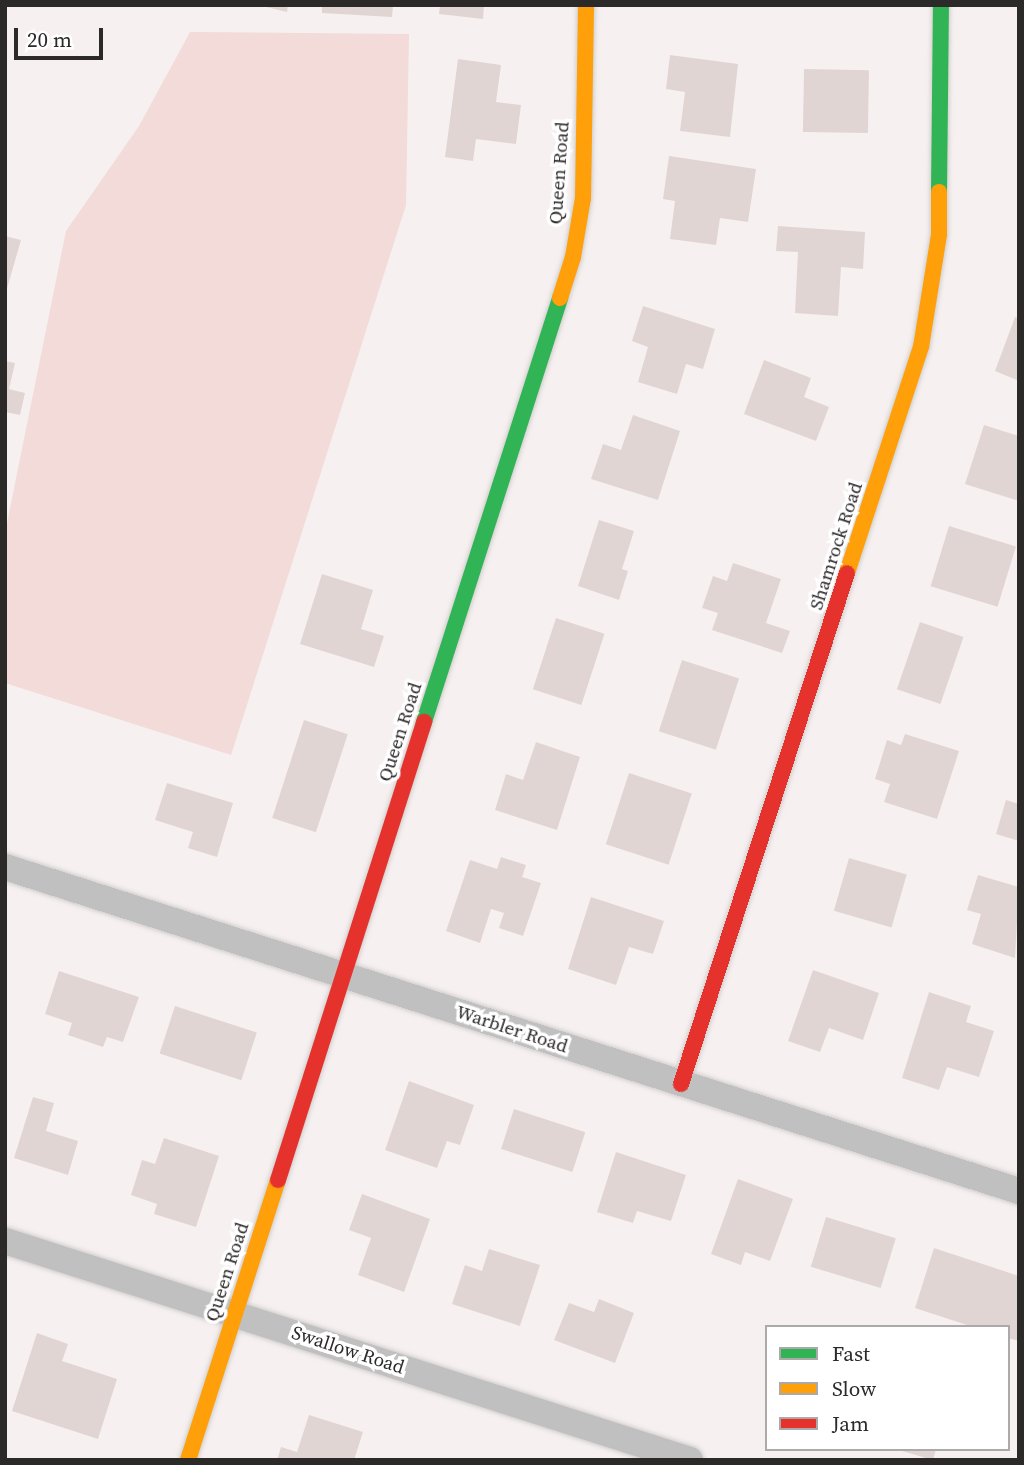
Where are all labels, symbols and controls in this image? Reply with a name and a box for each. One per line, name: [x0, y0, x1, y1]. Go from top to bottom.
scale bar: [18, 14, 107, 58]
text: 20 m: [27, 25, 72, 54]
street label: Queen Road: [544, 121, 574, 225]
street label: Shamrock Road: [805, 479, 867, 613]
street label: Queen Road: [373, 680, 427, 784]
street label: Warbler Road: [453, 1000, 571, 1058]
street label: Queen Road: [200, 1220, 254, 1324]
street label: Swallow Road: [289, 1321, 407, 1379]
legend: [765, 1325, 1010, 1451]
text: Fast: [832, 1339, 870, 1368]
text: Slow: [832, 1374, 876, 1403]
text: Jam: [832, 1409, 869, 1438]

